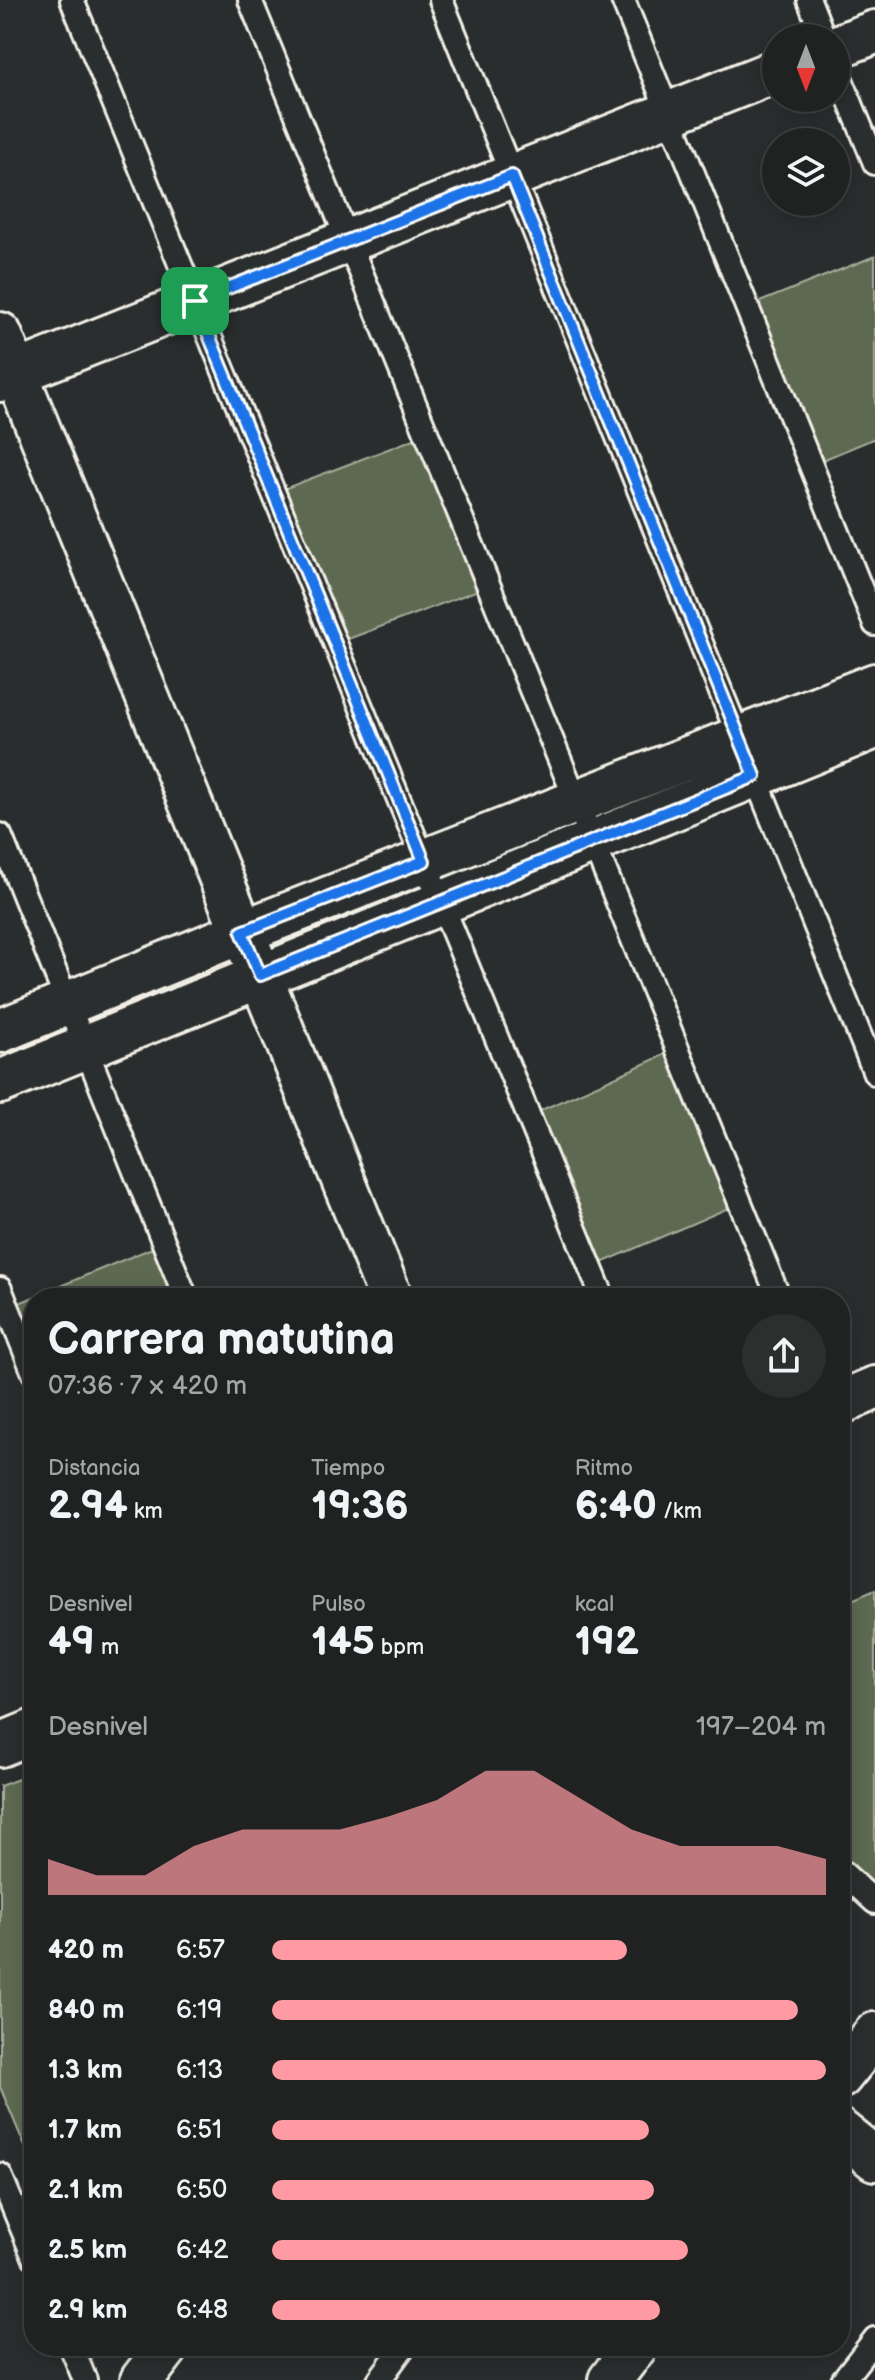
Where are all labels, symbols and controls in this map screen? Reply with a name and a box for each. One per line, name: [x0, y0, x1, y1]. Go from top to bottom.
north arrow: [762, 24, 850, 112]
map controls: [762, 24, 850, 216]
button: layers: [762, 128, 850, 216]
pin: [161, 267, 229, 335]
icon: arrive: [173, 279, 217, 323]
text: Carrera matutina: [48, 1314, 395, 1367]
button: share: [742, 1314, 826, 1398]
text: 07:36 · 7 × 420 m: [48, 1371, 247, 1402]
text: Distancia: [48, 1455, 140, 1482]
text: Tiempo: [311, 1455, 385, 1482]
text: Ritmo: [575, 1455, 633, 1482]
text: 2.94: [48, 1482, 128, 1530]
text: 19:36: [311, 1482, 409, 1530]
text: 6:40: [575, 1482, 657, 1530]
text: km: [128, 1498, 163, 1525]
text: /km: [657, 1498, 702, 1525]
text: Desnivel: [48, 1591, 133, 1618]
text: Pulso: [311, 1591, 366, 1618]
text: kcal: [575, 1591, 614, 1618]
text: 49: [48, 1618, 95, 1666]
text: 145: [311, 1618, 375, 1666]
text: 192: [575, 1618, 639, 1666]
text: m: [95, 1634, 119, 1661]
text: bpm: [375, 1634, 424, 1661]
text: Desnivel: [48, 1712, 148, 1743]
text: 197–204 m: [696, 1712, 826, 1743]
text: 420 m: [48, 1935, 124, 1966]
text: 6:57: [176, 1935, 225, 1966]
text: 840 m: [48, 1995, 124, 2026]
text: 6:19: [176, 1995, 222, 2026]
text: 1.3 km: [48, 2055, 123, 2086]
text: 6:13: [176, 2055, 223, 2086]
text: 1.7 km: [48, 2115, 122, 2146]
text: 6:51: [176, 2115, 222, 2146]
text: 2.1 km: [48, 2175, 123, 2206]
text: 6:50: [176, 2175, 227, 2206]
text: 2.5 km: [48, 2235, 127, 2266]
text: 6:42: [176, 2235, 228, 2266]
text: 2.9 km: [48, 2295, 127, 2326]
text: 6:48: [176, 2295, 228, 2326]

